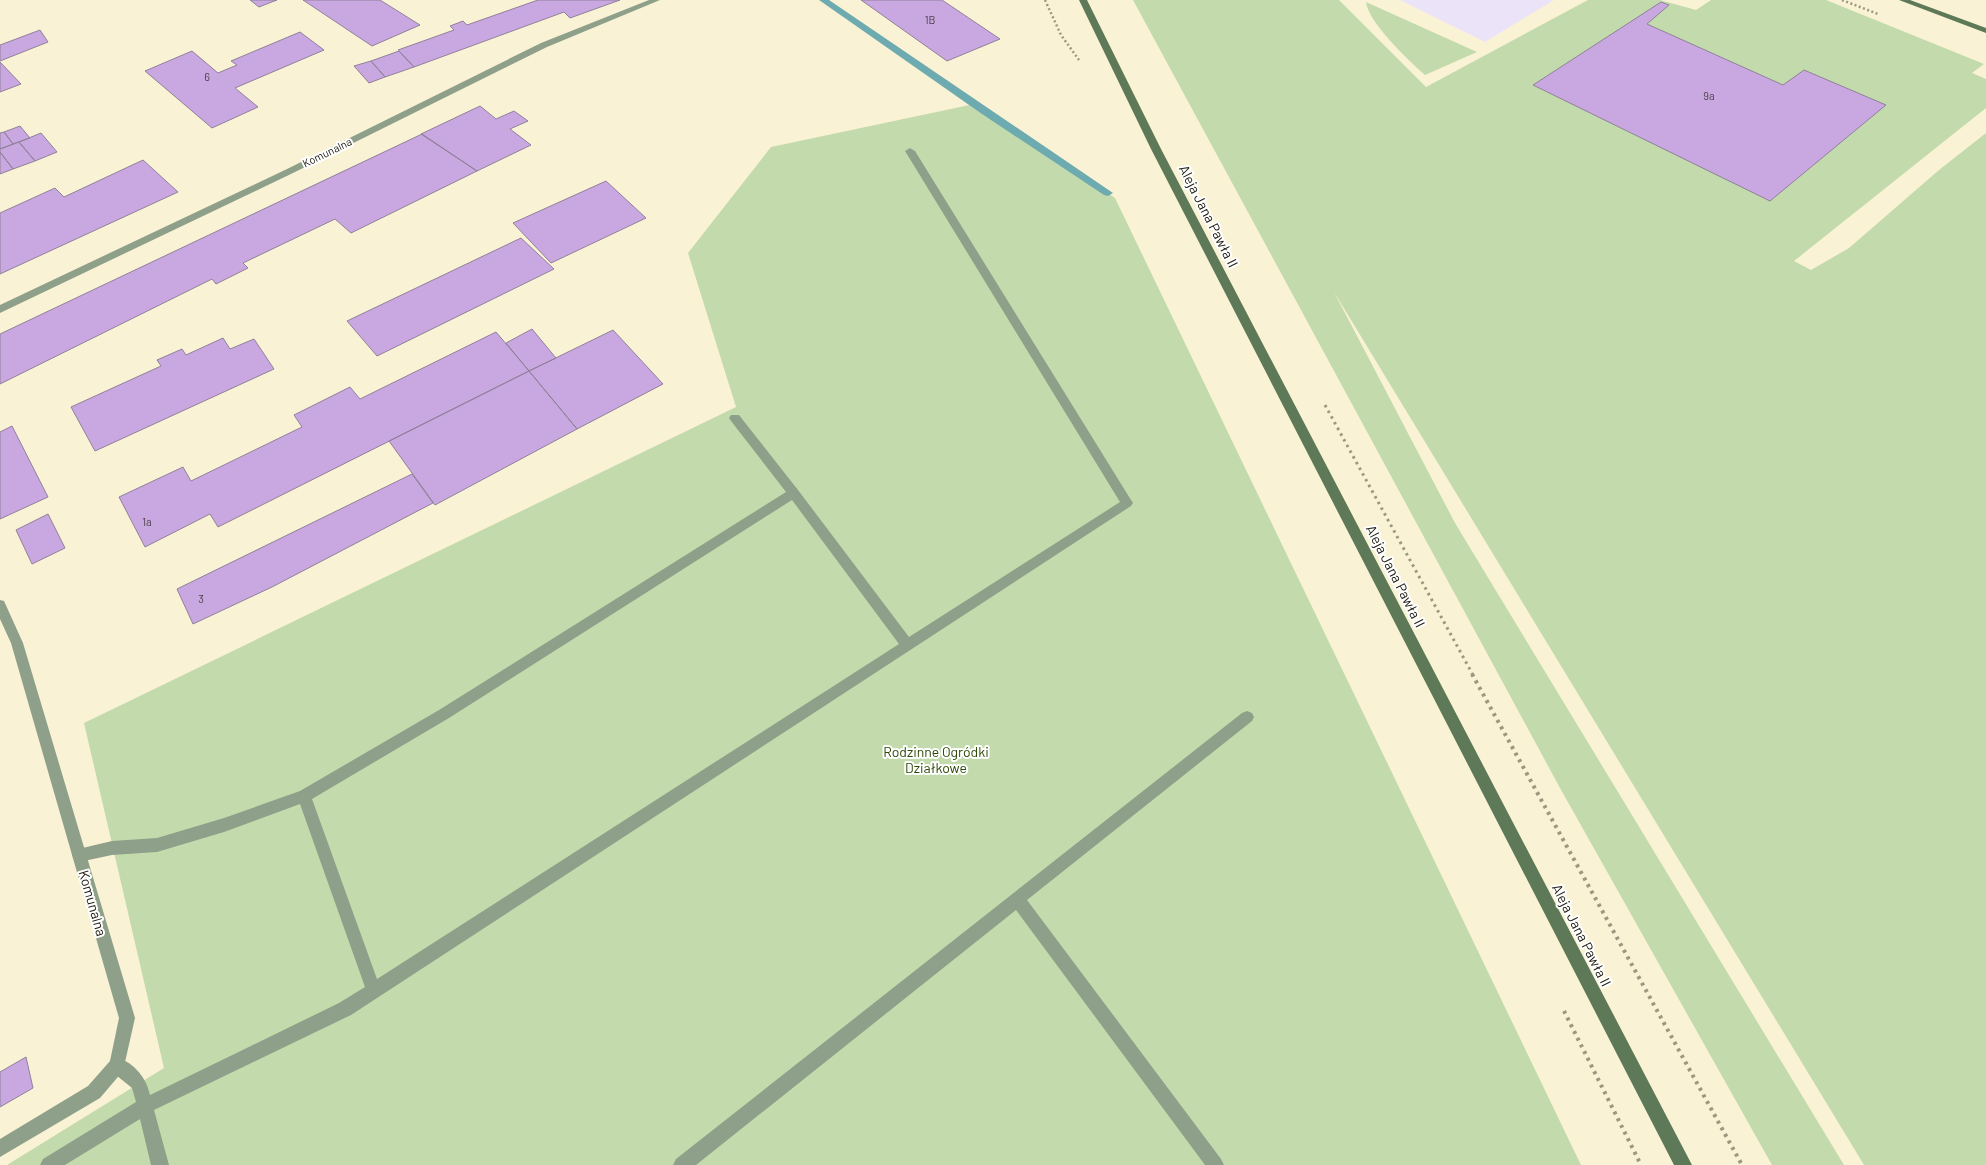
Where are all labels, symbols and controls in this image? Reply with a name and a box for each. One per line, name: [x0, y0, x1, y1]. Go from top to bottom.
house number: 1B: [925, 13, 935, 26]
house number: 6: [204, 70, 210, 83]
house number: 9a: [1703, 89, 1715, 102]
street label: Komunalna: [300, 134, 354, 170]
street label: Aleja Jana Pawła II: [1176, 162, 1242, 270]
house number: 1a: [142, 515, 152, 528]
street label: Aleja Jana Pawła II: [1363, 522, 1429, 630]
house number: 3: [198, 592, 204, 605]
park label: Rodzinne Ogródki Działkowe: [883, 743, 989, 776]
street label: Komunalna: [76, 868, 110, 938]
street label: Aleja Jana Pawła II: [1549, 881, 1615, 989]

